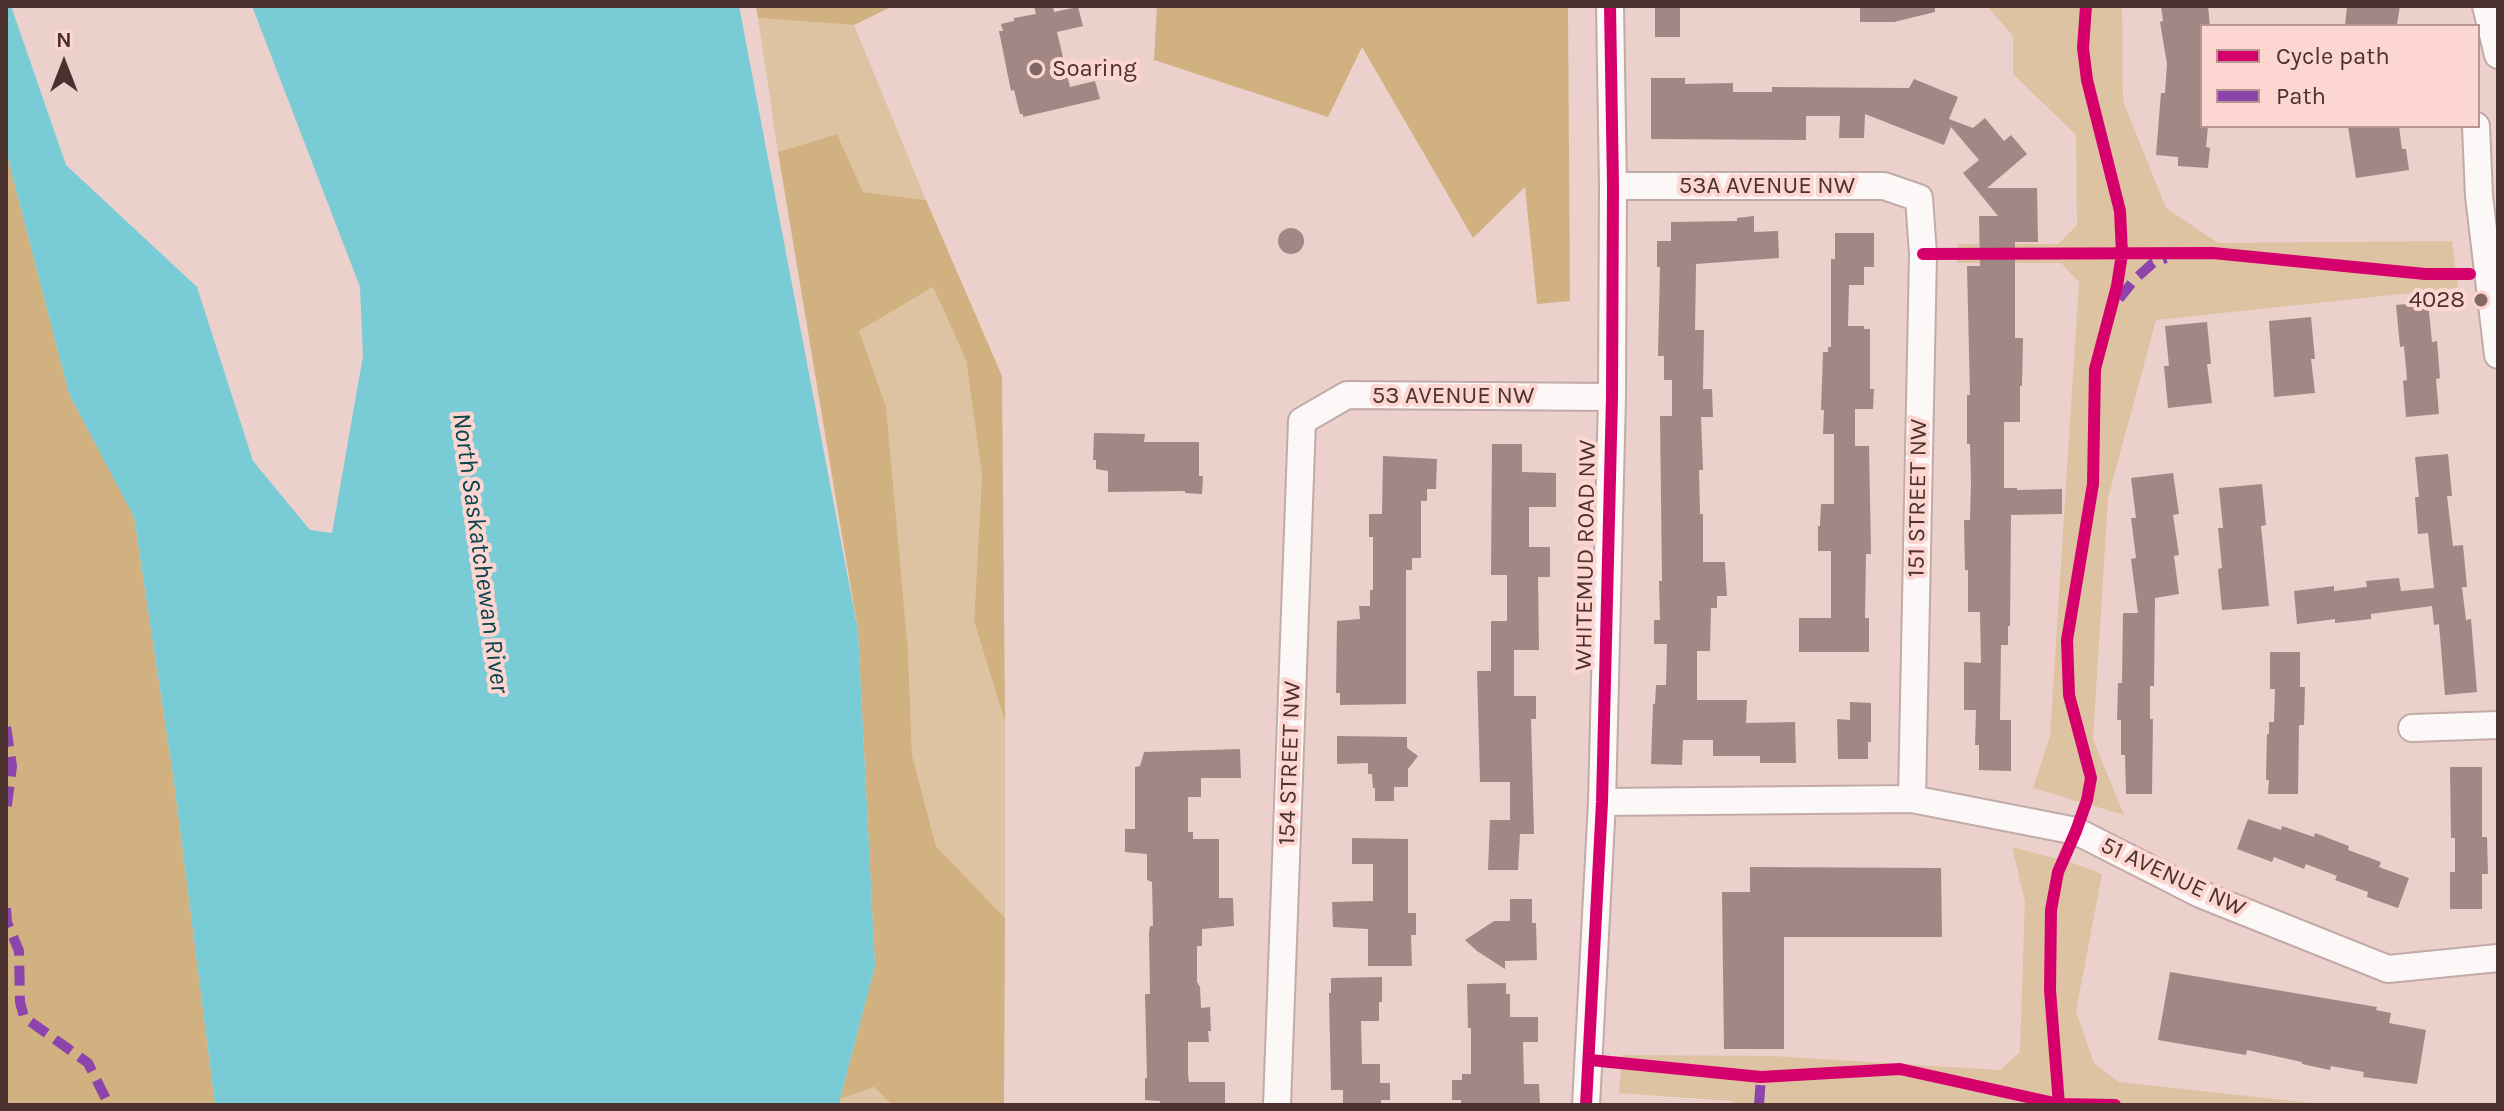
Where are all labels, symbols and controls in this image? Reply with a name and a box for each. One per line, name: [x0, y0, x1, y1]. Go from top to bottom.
north arrow: [24, 24, 104, 104]
legend: [2200, 24, 2480, 128]
text: N: [56, 27, 72, 53]
text: Cycle path: [2276, 42, 2390, 70]
place label: Soaring: [1052, 55, 1137, 83]
marker: Soaring: [1027, 60, 1045, 78]
text: Path: [2276, 82, 2326, 110]
street label: 53A AVENUE NW: [1679, 172, 1855, 200]
place label: 4028: [2409, 286, 2465, 314]
marker: 4028: [2472, 291, 2490, 309]
street label: 53 AVENUE NW: [1372, 382, 1534, 410]
water label: North Saskatchewan River: [445, 411, 515, 695]
street label: 151 STREET NW: [1902, 418, 1934, 578]
street label: WHITEMUD ROAD NW: [1570, 439, 1602, 671]
street label: 154 STREET NW: [1273, 680, 1307, 846]
street label: 51 AVENUE NW: [2096, 831, 2250, 923]

